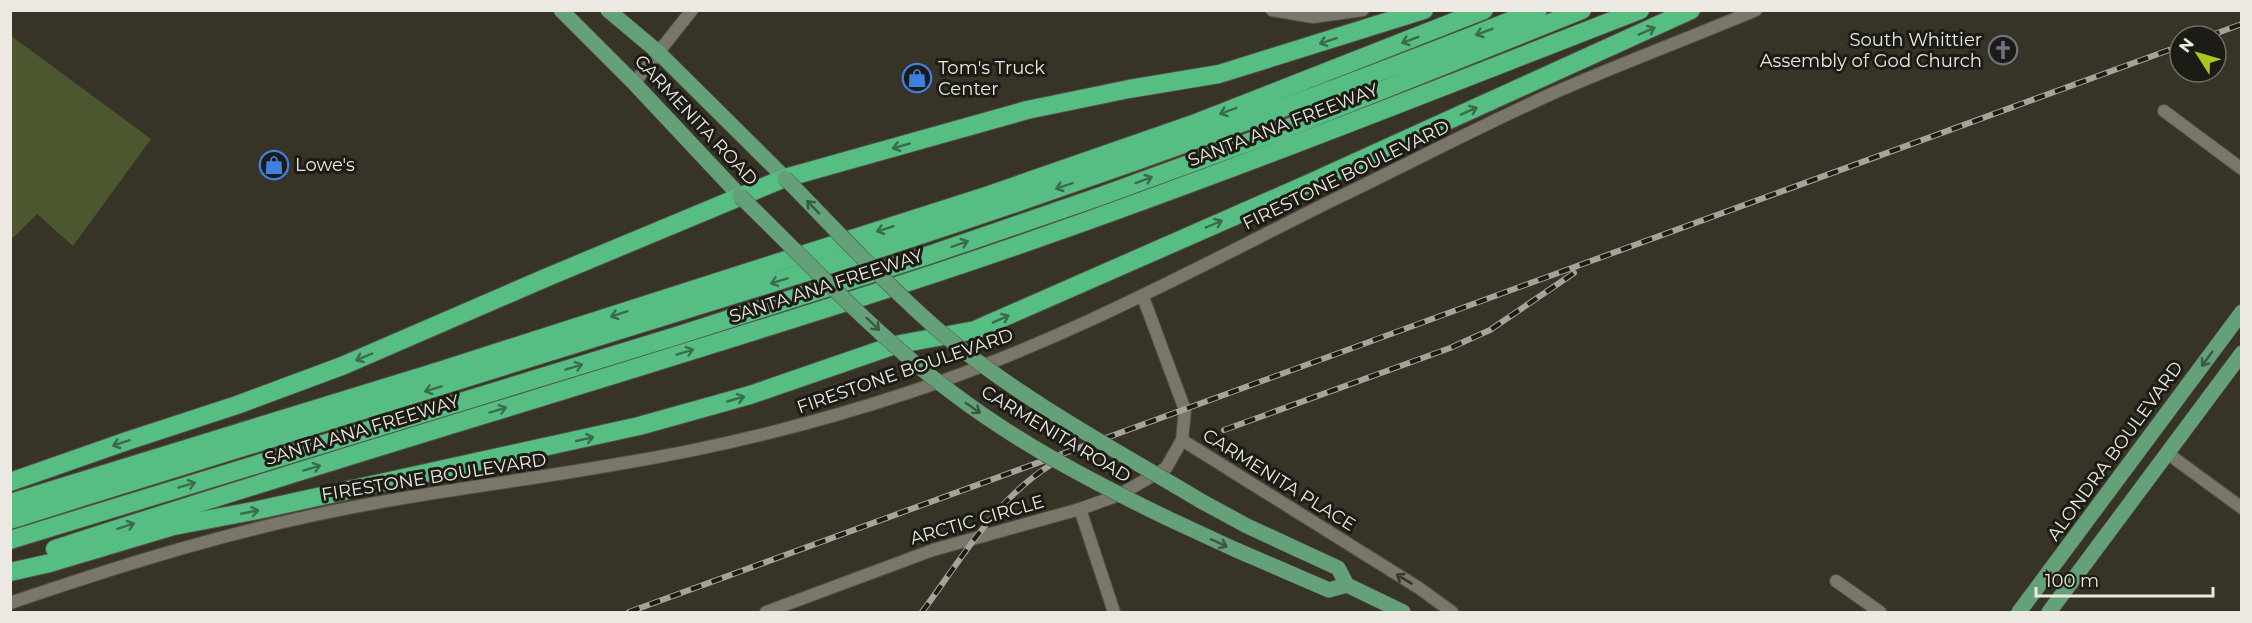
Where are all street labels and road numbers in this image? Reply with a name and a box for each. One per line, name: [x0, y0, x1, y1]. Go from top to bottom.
street label: CARMENITA ROAD: [630, 50, 762, 190]
street label: SANTA ANA FREEWAY: [1185, 78, 1382, 172]
street label: FIRESTONE BOULEVARD: [1239, 115, 1453, 235]
street label: SANTA ANA FREEWAY: [726, 244, 926, 328]
street label: FIRESTONE BOULEVARD: [794, 324, 1016, 418]
street label: ALONDRA BOULEVARD: [2042, 357, 2188, 545]
street label: CARMENITA ROAD: [977, 381, 1135, 487]
street label: SANTA ANA FREEWAY: [262, 390, 462, 470]
street label: CARMENITA PLACE: [1199, 424, 1359, 536]
street label: FIRESTONE BOULEVARD: [320, 448, 548, 506]
street label: ARCTIC CIRCLE: [907, 490, 1047, 550]

